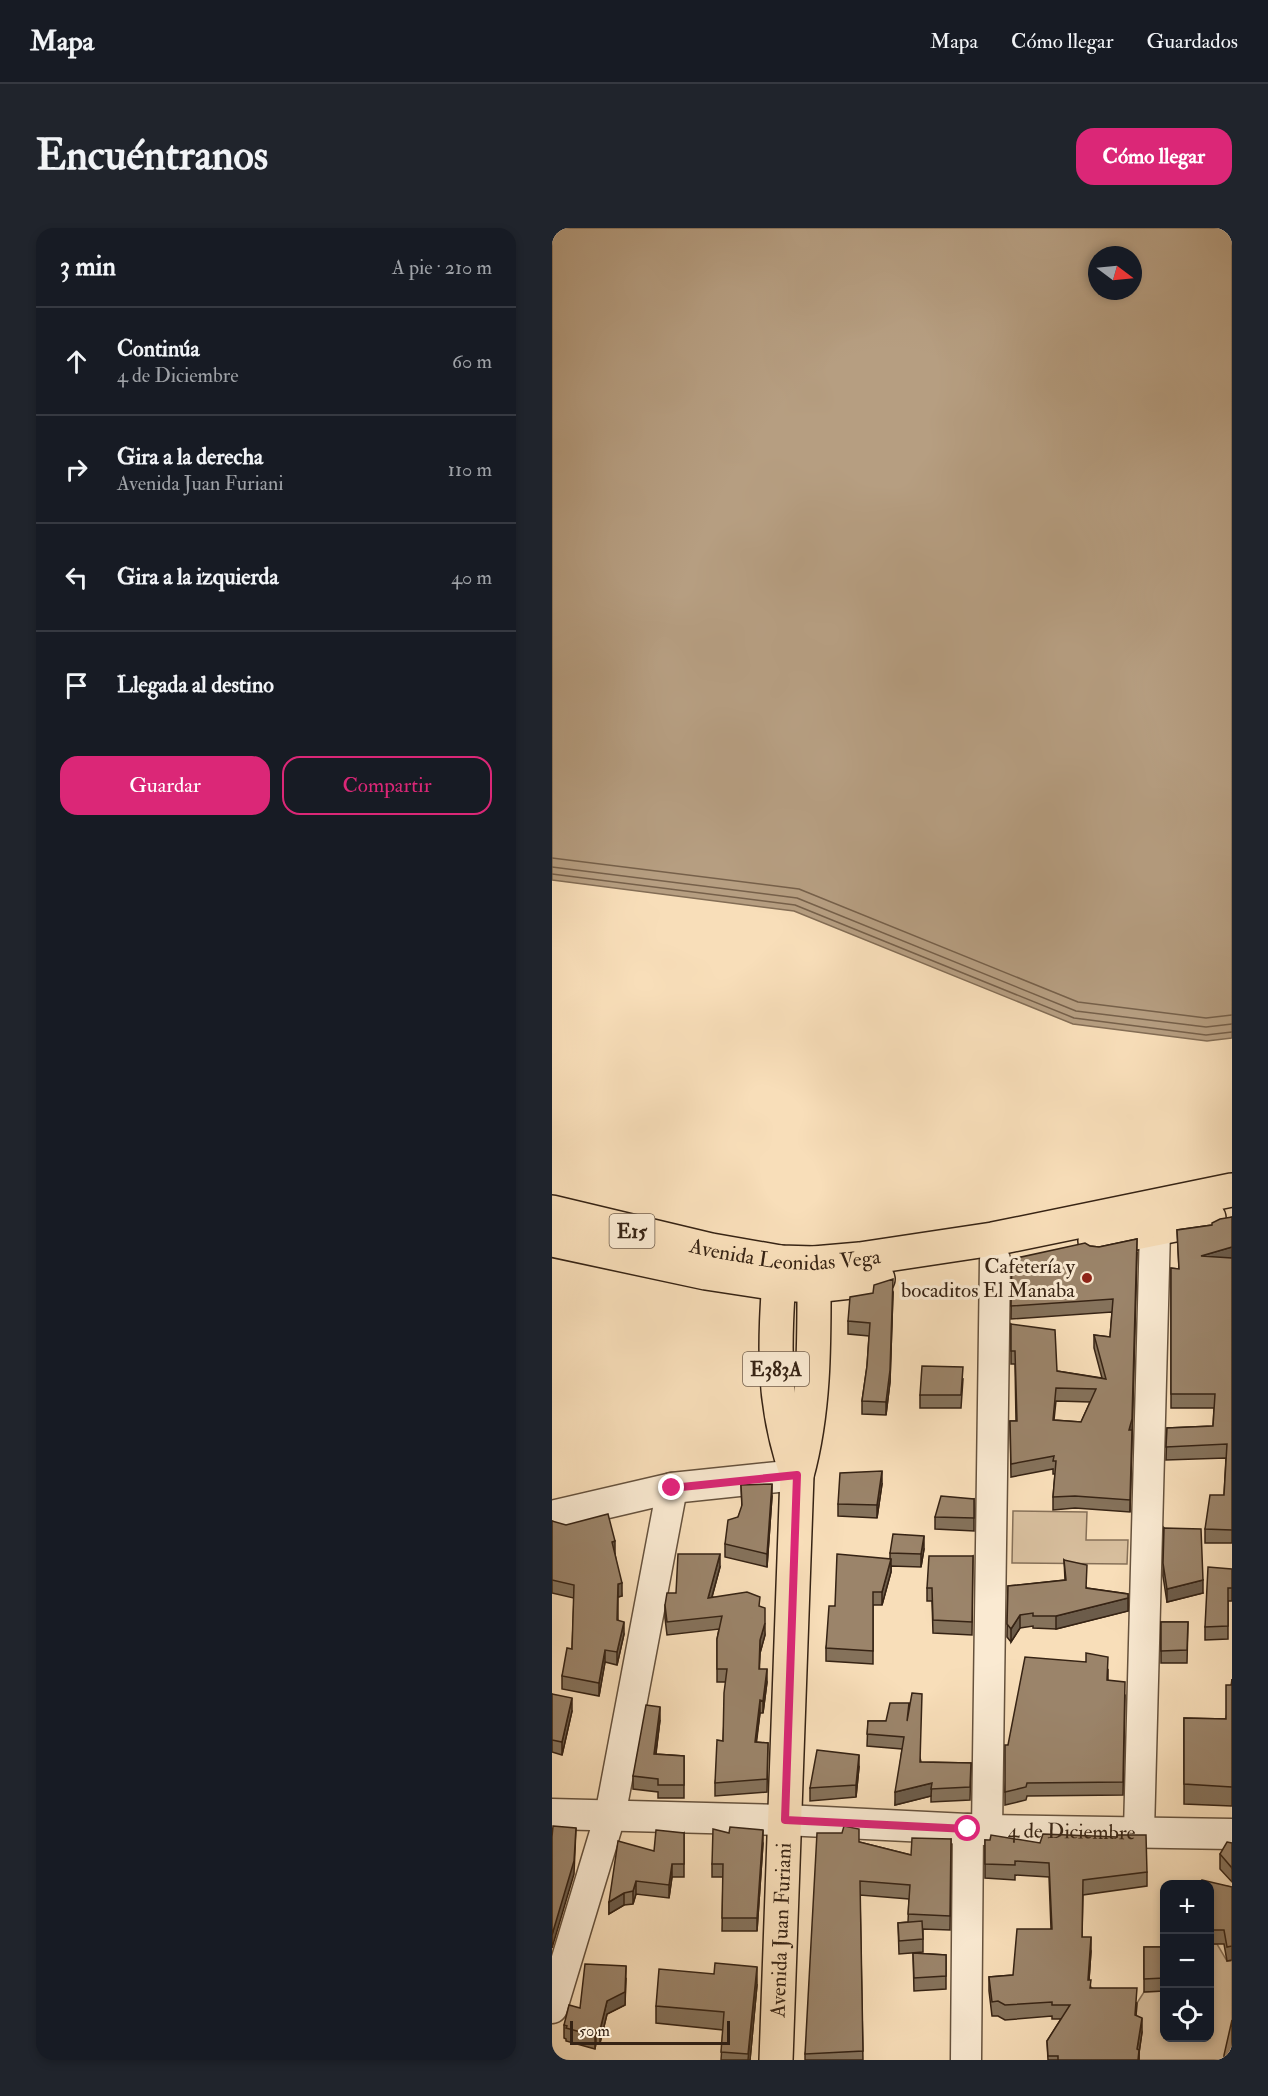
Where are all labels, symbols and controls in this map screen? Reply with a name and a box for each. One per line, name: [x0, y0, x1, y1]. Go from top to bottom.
text: Mapa: [30, 24, 94, 59]
text: Mapa: [930, 28, 978, 55]
text: Cómo llegar: [1011, 28, 1114, 55]
text: Guardados: [1147, 28, 1238, 55]
button: Cómo llegar: [1076, 128, 1232, 185]
text: Encuéntranos: [36, 130, 268, 182]
north arrow: [1088, 246, 1142, 300]
text: 3 min: [60, 251, 116, 283]
text: A pie · 210 m: [392, 255, 492, 280]
text: Continúa: [117, 335, 200, 363]
icon: ahead: [60, 345, 93, 378]
text: 60 m: [452, 349, 492, 374]
text: 4 de Diciembre: [117, 363, 239, 388]
text: Gira a la derecha: [117, 443, 263, 471]
icon: right: [60, 453, 93, 486]
text: 110 m: [448, 457, 492, 482]
text: Avenida Juan Furiani: [117, 471, 284, 496]
icon: left: [60, 561, 93, 594]
text: Gira a la izquierda: [117, 563, 278, 591]
text: 40 m: [451, 565, 492, 590]
icon: arrive: [60, 669, 93, 702]
text: Llegada al destino: [117, 671, 274, 699]
button: Guardar: [60, 756, 270, 815]
button: Compartir: [282, 756, 492, 815]
road number: E15: [610, 1214, 655, 1248]
street label: Avenida Leonidas Vega: [686, 1232, 883, 1277]
place label: Cafetería y bocaditos El Manaba: [901, 1253, 1076, 1304]
marker: Cafetería y bocaditos El Manaba: [1080, 1271, 1094, 1285]
road number: E383A: [743, 1352, 809, 1386]
route end: [658, 1474, 684, 1500]
route start: [954, 1815, 980, 1841]
street label: 4 de Diciembre: [1008, 1817, 1136, 1846]
street label: Avenida Juan Furiani: [764, 1842, 797, 2019]
map controls: [1160, 1880, 1214, 2042]
button: +: [1160, 1880, 1214, 1934]
button: −: [1160, 1934, 1214, 1988]
button: locate: [1160, 1988, 1214, 2042]
scale bar: [570, 2018, 730, 2046]
text: 50 m: [579, 2021, 610, 2041]

